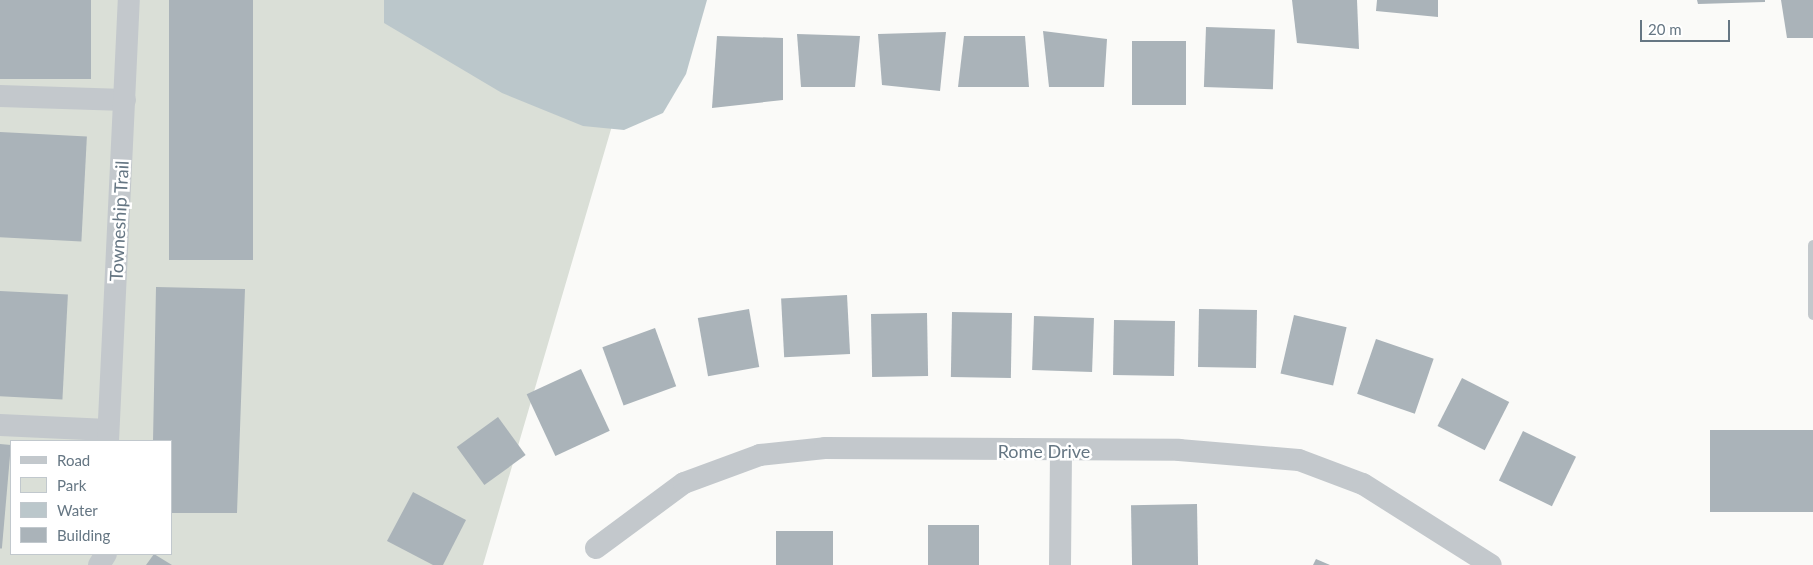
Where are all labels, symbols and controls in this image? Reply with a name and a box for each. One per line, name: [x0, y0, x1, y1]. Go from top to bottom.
scale bar: [1643, 10, 1733, 42]
text: 20 m: [1648, 20, 1682, 38]
street label: Towneship Trail: [105, 160, 133, 282]
legend: [10, 440, 172, 555]
street label: Rome Drive: [998, 440, 1090, 462]
text: Road: [57, 451, 90, 469]
text: Park: [57, 476, 86, 494]
text: Water: [57, 501, 98, 519]
text: Building: [57, 526, 110, 544]

